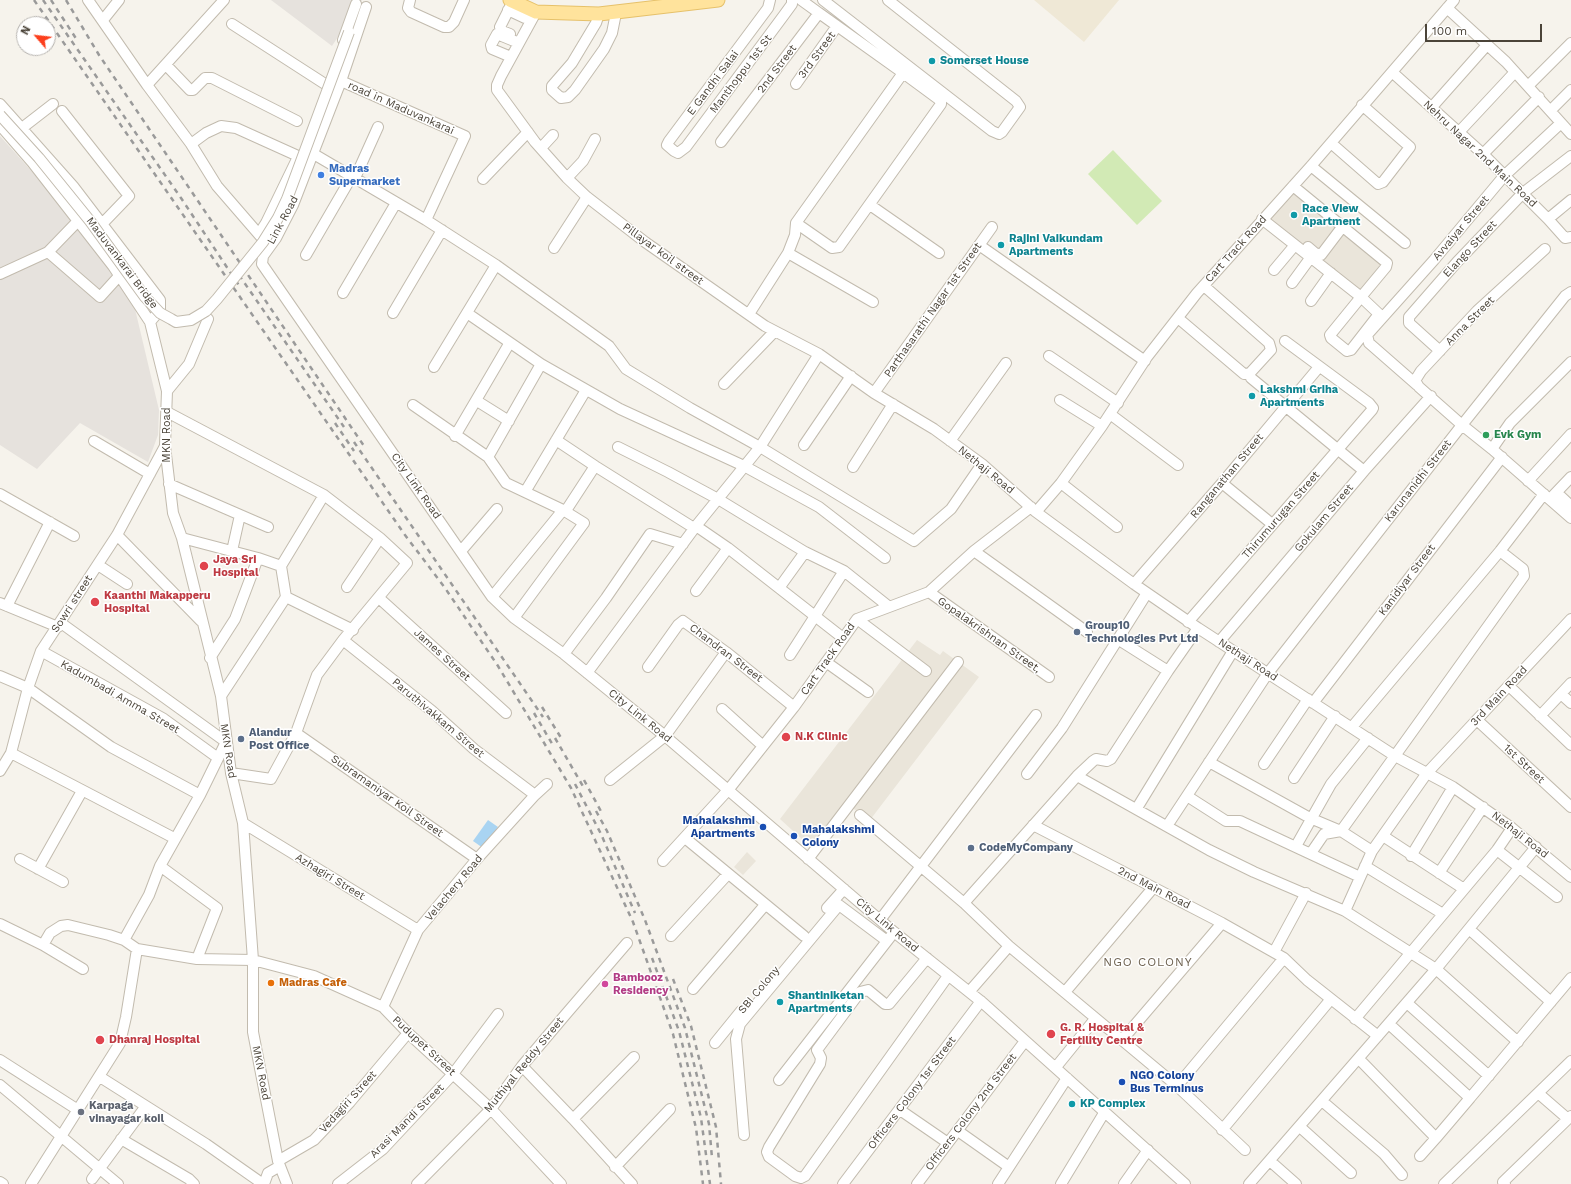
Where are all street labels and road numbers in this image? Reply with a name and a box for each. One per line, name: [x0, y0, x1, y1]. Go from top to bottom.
street label: 3rd Street: [796, 29, 838, 81]
street label: Manthoppu 1st St: [707, 32, 775, 116]
street label: 2nd Street: [755, 42, 799, 96]
street label: E Gandhi Salai: [684, 48, 742, 118]
street label: road in Maduvankarai: [346, 79, 456, 137]
street label: Nehru Nagar 2nd Main Road: [1420, 98, 1540, 210]
street label: Link Road: [265, 193, 301, 247]
street label: Avvaiyar Street: [1430, 193, 1492, 263]
street label: Cart Track Road: [1202, 213, 1270, 285]
street label: Maduvankarai Bridge: [83, 215, 161, 311]
street label: Elango Street: [1440, 218, 1500, 280]
street label: Pillayar koil street: [620, 220, 706, 288]
street label: Parthasarathi Nagar 1st Street: [881, 240, 985, 380]
street label: Anna Street: [1443, 294, 1497, 348]
street label: MKN Road: [160, 407, 174, 463]
street label: Ranganathan Street: [1188, 431, 1266, 521]
street label: Karunanidhi Street: [1382, 437, 1454, 525]
street label: Nethaji Road: [955, 443, 1017, 497]
street label: City Link Road: [388, 450, 444, 522]
street label: Thirumurugan Street: [1239, 469, 1323, 561]
street label: Gokulam Street: [1292, 481, 1356, 555]
street label: Kanidiyar Street: [1376, 542, 1438, 618]
street label: Sowri street: [49, 573, 95, 635]
street label: Gopalakrishnan Street,: [935, 594, 1043, 676]
street label: Cart Track Road: [798, 620, 858, 698]
street label: Chandran Street: [687, 621, 765, 685]
street label: James Street: [411, 626, 473, 684]
street label: Nethaji Road: [1216, 636, 1280, 684]
street label: Kadumbadi Amma Street: [58, 657, 182, 737]
street label: 3rd Main Road: [1468, 663, 1530, 729]
street label: Paruthivakkam Street: [389, 676, 487, 760]
street label: City Link Road: [606, 686, 674, 746]
street label: MKN Road: [217, 723, 239, 779]
street label: 1st Street: [1501, 742, 1547, 786]
street label: Subramaniyar Koil Street: [328, 752, 446, 840]
street label: Nethaji Road: [1489, 809, 1551, 861]
street label: Azhagiri Street: [293, 851, 367, 903]
street label: Velachery Road: [422, 852, 486, 924]
street label: 2nd Main Road: [1115, 864, 1193, 912]
street label: City Link Road: [853, 895, 921, 955]
street label: SBI Colony: [735, 964, 783, 1016]
street label: Pudupet Street: [390, 1013, 458, 1079]
street label: Muthiyal Reddy Street: [481, 1015, 567, 1115]
street label: Officers Colony 1sr Street: [865, 1034, 959, 1152]
street label: MKN Road: [249, 1045, 273, 1101]
street label: Officers Colony 2nd Street: [923, 1051, 1019, 1173]
street label: Vedagiri Street: [317, 1068, 379, 1136]
street label: Arasi Mandi Street: [367, 1081, 447, 1161]

